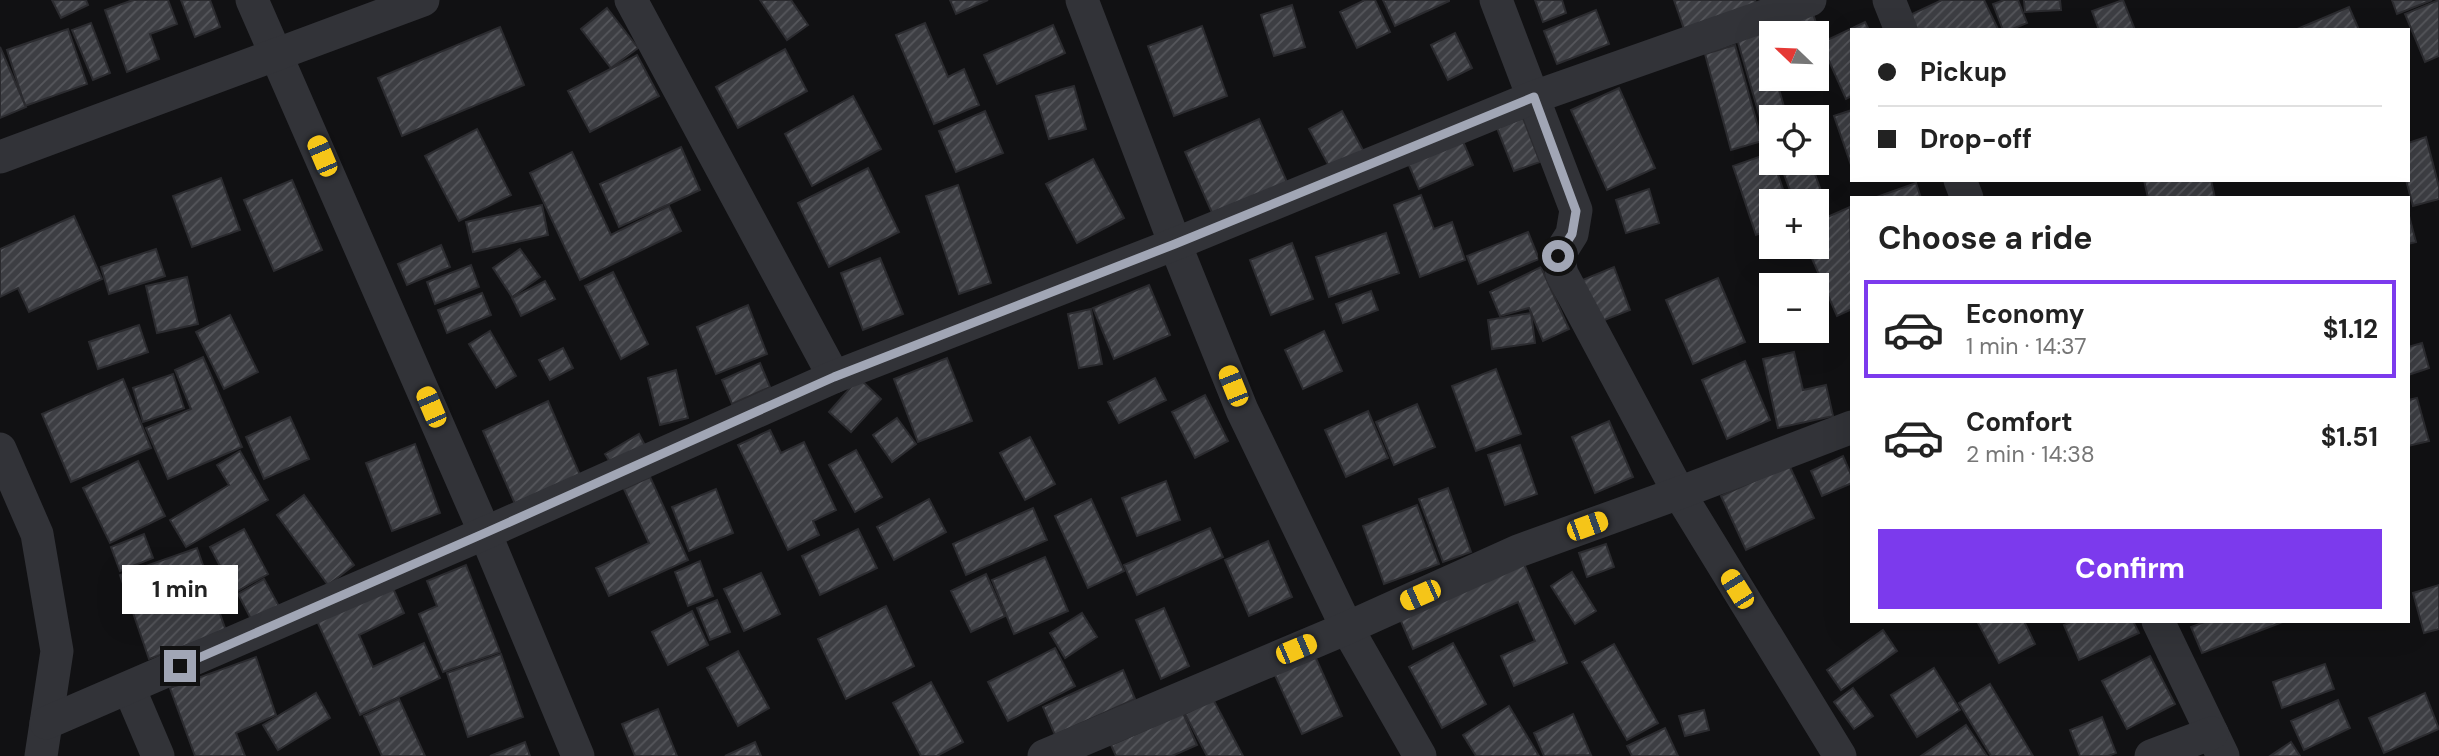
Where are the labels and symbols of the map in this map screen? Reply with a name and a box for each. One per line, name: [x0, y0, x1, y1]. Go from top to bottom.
north arrow: [1759, 21, 1829, 91]
car: [305, 133, 340, 179]
route start: [1542, 240, 1574, 272]
car: [1216, 363, 1251, 409]
car: [414, 384, 449, 430]
car: [1564, 509, 1611, 543]
callout: 1 min: [122, 564, 238, 614]
car: [1717, 566, 1758, 612]
car: [1397, 577, 1444, 613]
car: [1273, 631, 1320, 667]
route end: [164, 650, 196, 682]

